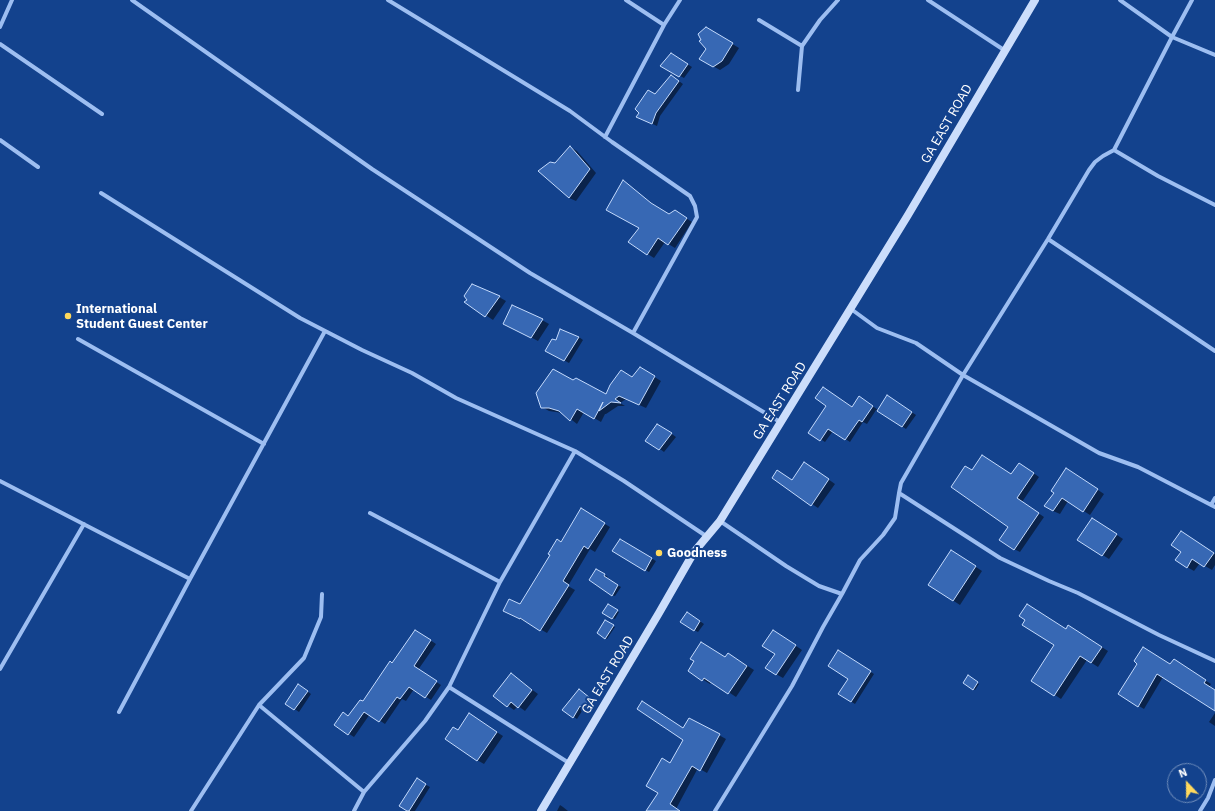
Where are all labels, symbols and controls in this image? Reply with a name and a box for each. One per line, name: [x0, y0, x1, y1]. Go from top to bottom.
street label: GA EAST ROAD: [918, 82, 976, 166]
place label: International Student Guest Center: [76, 301, 208, 332]
marker: International Student Guest Center: [63, 311, 73, 321]
street label: GA EAST ROAD: [750, 359, 810, 443]
place label: Goodness: [667, 545, 727, 561]
marker: Goodness: [654, 548, 664, 558]
street label: GA EAST ROAD: [579, 633, 637, 717]
north arrow: [1167, 763, 1207, 803]
text: N: [1177, 765, 1189, 781]

